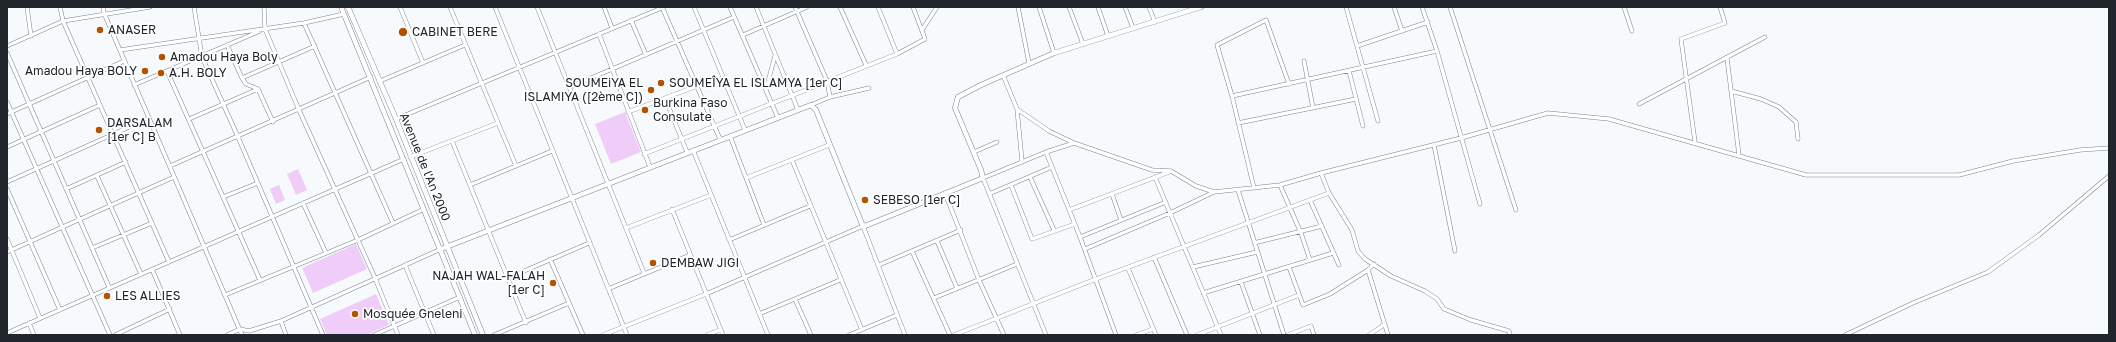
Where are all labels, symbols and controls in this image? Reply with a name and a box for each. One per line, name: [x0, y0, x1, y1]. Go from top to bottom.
place label: ANASER: [108, 23, 156, 37]
marker: ANASER: [95, 25, 105, 35]
place label: CABINET BERE: [412, 25, 498, 39]
marker: CABINET BERE: [397, 26, 409, 38]
place label: Amadou Haya Boly: [170, 50, 278, 64]
marker: Amadou Haya Boly: [157, 52, 167, 62]
place label: Amadou Haya BOLY: [25, 64, 137, 78]
marker: Amadou Haya BOLY: [140, 66, 150, 76]
place label: A.H. BOLY: [169, 66, 226, 80]
marker: A.H. BOLY: [156, 68, 166, 78]
place label: SOUMEiYA EL ISLAMIYA ([2ème C]): [524, 76, 643, 104]
place label: SOUMEÎYA EL ISLAMYA [1er C]: [669, 76, 843, 90]
marker: SOUMEÎYA EL ISLAMYA [1er C]: [656, 78, 666, 88]
marker: SOUMEiYA EL ISLAMIYA ([2ème C]): [646, 85, 656, 95]
place label: Burkina Faso Consulate: [653, 96, 727, 124]
marker: Burkina Faso Consulate: [640, 105, 650, 115]
street label: Avenue de l'An 2000: [397, 111, 453, 223]
place label: DARSALAM [1er C] B: [107, 116, 173, 144]
marker: DARSALAM [1er C] B: [94, 125, 104, 135]
place label: SEBESO [1er C]: [873, 193, 961, 207]
marker: SEBESO [1er C]: [860, 195, 870, 205]
place label: DEMBAW JIGI: [661, 256, 739, 270]
marker: DEMBAW JIGI: [648, 258, 658, 268]
place label: NAJAH WAL-FALAH [1er C]: [432, 269, 545, 297]
marker: NAJAH WAL-FALAH [1er C]: [548, 278, 558, 288]
place label: LES ALLIES: [115, 289, 180, 303]
marker: LES ALLIES: [102, 291, 112, 301]
place label: Mosquée Gneleni: [363, 307, 463, 321]
marker: Mosquée Gneleni: [350, 309, 360, 319]

